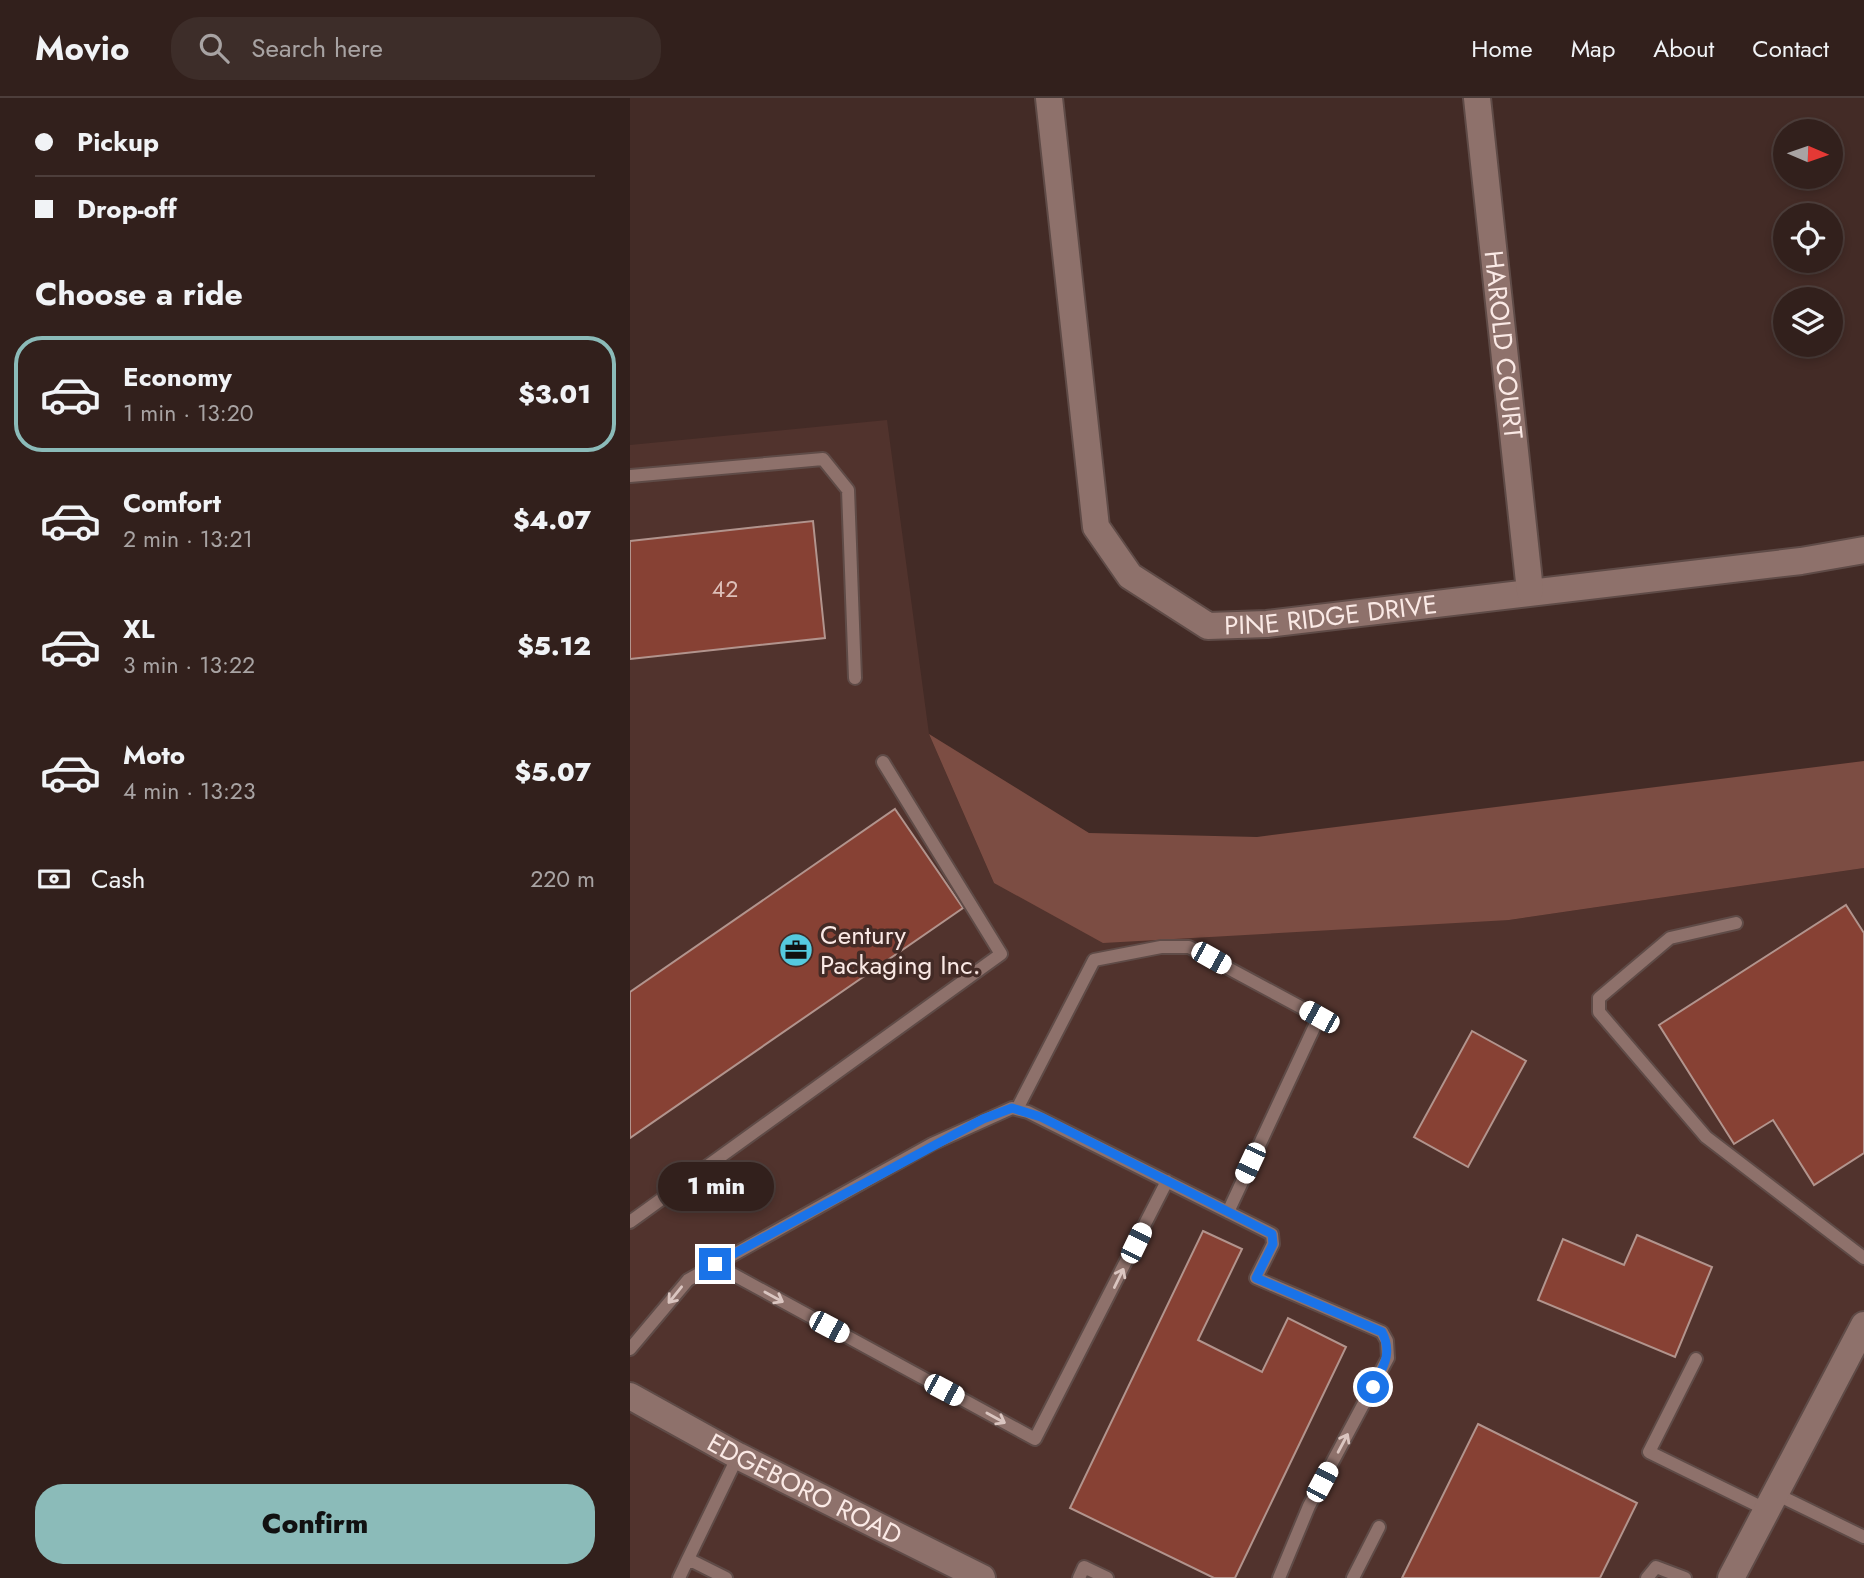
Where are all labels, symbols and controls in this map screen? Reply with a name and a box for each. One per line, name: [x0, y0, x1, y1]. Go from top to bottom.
search box: [171, 17, 661, 80]
text: Movio: [35, 25, 129, 72]
icon: search: [195, 29, 233, 67]
text: Search here: [251, 29, 383, 67]
text: Home: [1471, 31, 1533, 66]
text: Map: [1571, 31, 1615, 66]
text: About: [1653, 31, 1714, 66]
text: Contact: [1752, 31, 1829, 66]
north arrow: [1773, 119, 1843, 189]
map controls: [1773, 119, 1843, 357]
text: Pickup: [77, 123, 159, 161]
text: Drop-off: [77, 190, 177, 228]
button: locate: [1773, 203, 1843, 273]
street label: HAROLD COURT: [1474, 248, 1533, 441]
text: Choose a ride: [35, 271, 243, 317]
button: layers: [1773, 287, 1843, 357]
text: Economy: [123, 358, 232, 396]
icon: car: [39, 363, 102, 426]
text: $3.01: [518, 375, 591, 413]
text: 1 min · 13:20: [123, 396, 254, 430]
text: Comfort: [123, 484, 221, 522]
icon: car: [39, 489, 102, 552]
text: $4.07: [513, 501, 591, 539]
text: 2 min · 13:21: [123, 522, 253, 556]
house number: 42: [712, 572, 738, 606]
street label: PINE RIDGE DRIVE: [1224, 585, 1439, 644]
text: XL: [123, 610, 155, 648]
icon: car: [39, 615, 102, 678]
text: $5.12: [517, 627, 591, 665]
text: 3 min · 13:22: [123, 648, 255, 682]
text: Moto: [123, 736, 185, 774]
icon: car: [39, 741, 102, 804]
text: $5.07: [515, 753, 591, 791]
text: 4 min · 13:23: [123, 774, 255, 808]
icon: cash: [35, 860, 73, 898]
text: Cash: [91, 860, 145, 898]
text: 220 m: [530, 862, 595, 896]
place label: Century Packaging Inc.: [820, 916, 980, 984]
office icon: Century Packaging Inc.: [777, 931, 815, 969]
car: [1188, 939, 1235, 977]
car: [1296, 998, 1343, 1036]
car: [1232, 1140, 1269, 1186]
callout: 1 min: [657, 1162, 773, 1212]
text: 1 min: [687, 1169, 745, 1203]
car: [1118, 1220, 1155, 1266]
route end: [699, 1248, 731, 1280]
one-way arrow: [1113, 1268, 1127, 1289]
one-way arrow: [668, 1285, 683, 1304]
one-way arrow: [764, 1290, 784, 1304]
car: [806, 1308, 853, 1346]
car: [921, 1371, 968, 1409]
route start: [1357, 1371, 1389, 1403]
one-way arrow: [985, 1411, 1005, 1425]
street label: EDGEBORO ROAD: [700, 1424, 909, 1554]
one-way arrow: [1337, 1433, 1350, 1454]
car: [1303, 1459, 1342, 1505]
button: Confirm: [35, 1484, 595, 1564]

